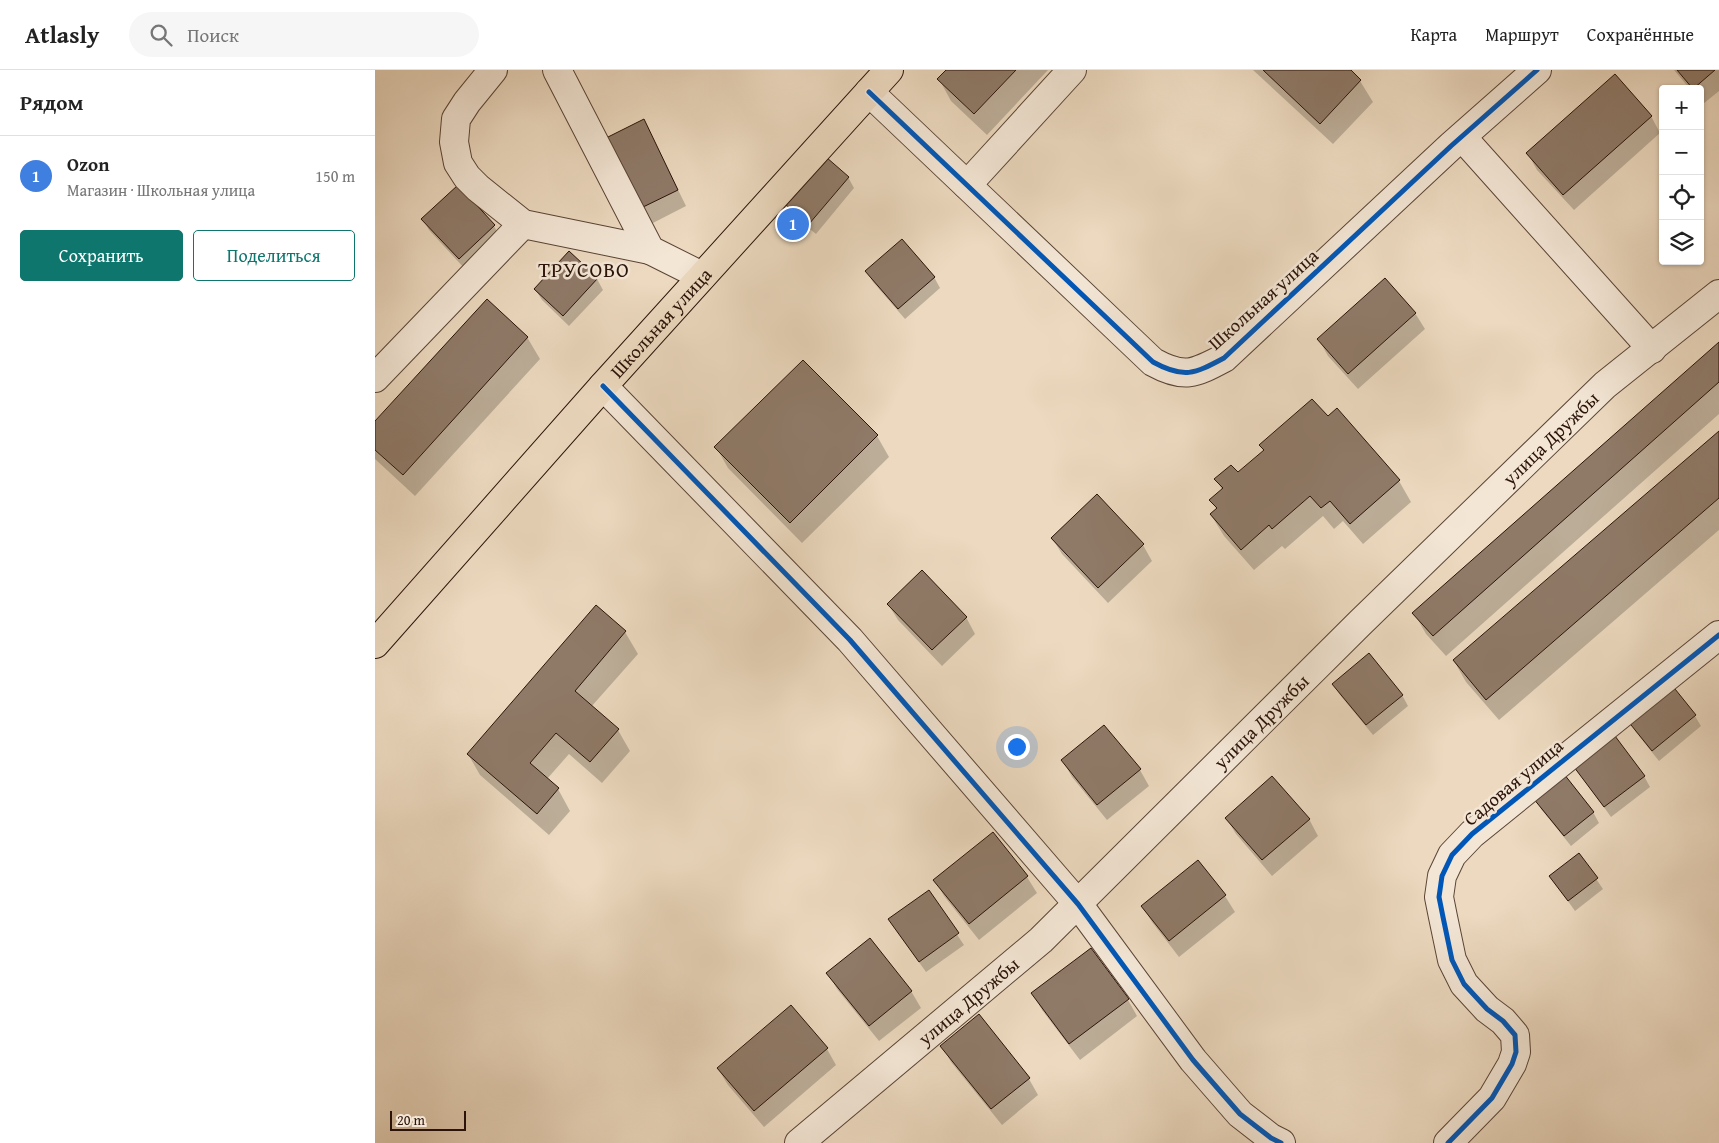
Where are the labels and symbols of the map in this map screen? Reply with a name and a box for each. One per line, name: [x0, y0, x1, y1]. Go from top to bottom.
pin: 1: [777, 205, 809, 243]
street label: Школьная улица: [1202, 242, 1324, 356]
district label: ТРУСОВО: [538, 254, 630, 285]
street label: Школьная улица: [603, 261, 718, 384]
street label: улица Дружбы: [1495, 385, 1605, 492]
street label: улица Дружбы: [1206, 668, 1315, 776]
street label: Садовая улица: [1457, 732, 1569, 832]
your location: [1004, 734, 1030, 760]
street label: улица Дружбы: [911, 950, 1025, 1052]
scale bar: [390, 1108, 466, 1131]

